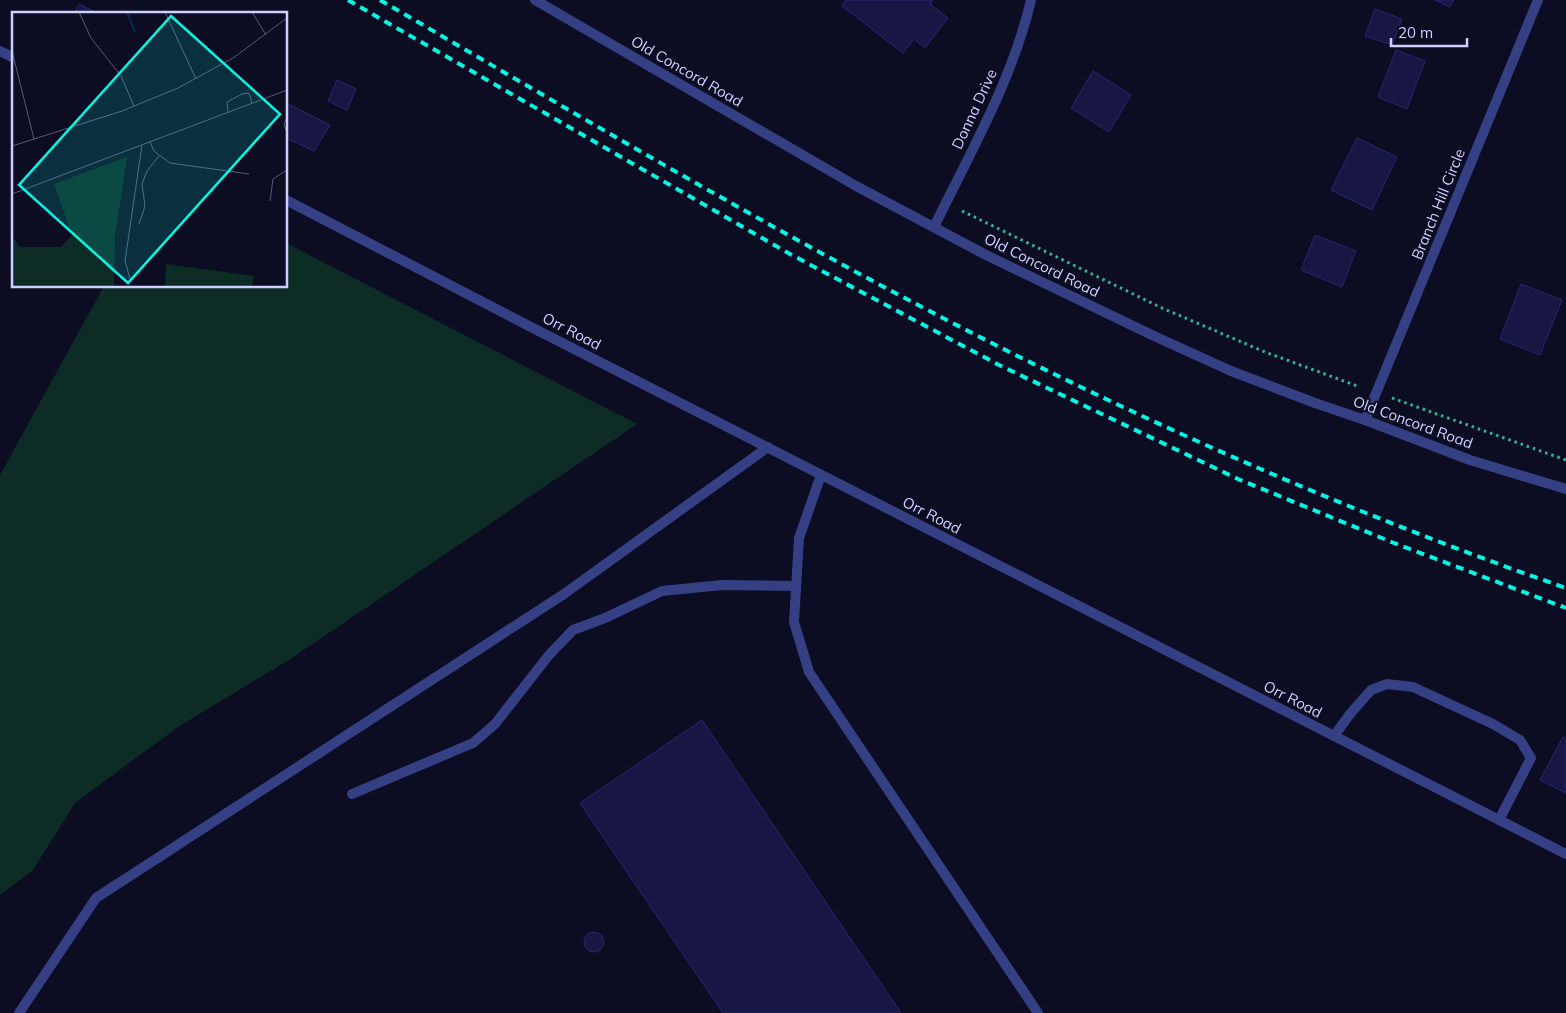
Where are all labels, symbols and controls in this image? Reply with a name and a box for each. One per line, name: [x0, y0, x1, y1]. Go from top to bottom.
inset map: [12, 12, 288, 288]
scale bar: [1391, 15, 1467, 47]
text: 20 m: [1398, 23, 1433, 42]
street label: Old Concord Road: [628, 31, 746, 111]
street label: Donna Drive: [947, 66, 1001, 152]
street label: Branch Hill Circle: [1407, 146, 1469, 262]
street label: Old Concord Road: [981, 229, 1103, 301]
street label: Orr Road: [540, 308, 604, 354]
street label: Old Concord Road: [1351, 392, 1475, 452]
street label: Orr Road: [900, 492, 964, 538]
street label: Orr Road: [1261, 676, 1325, 722]

